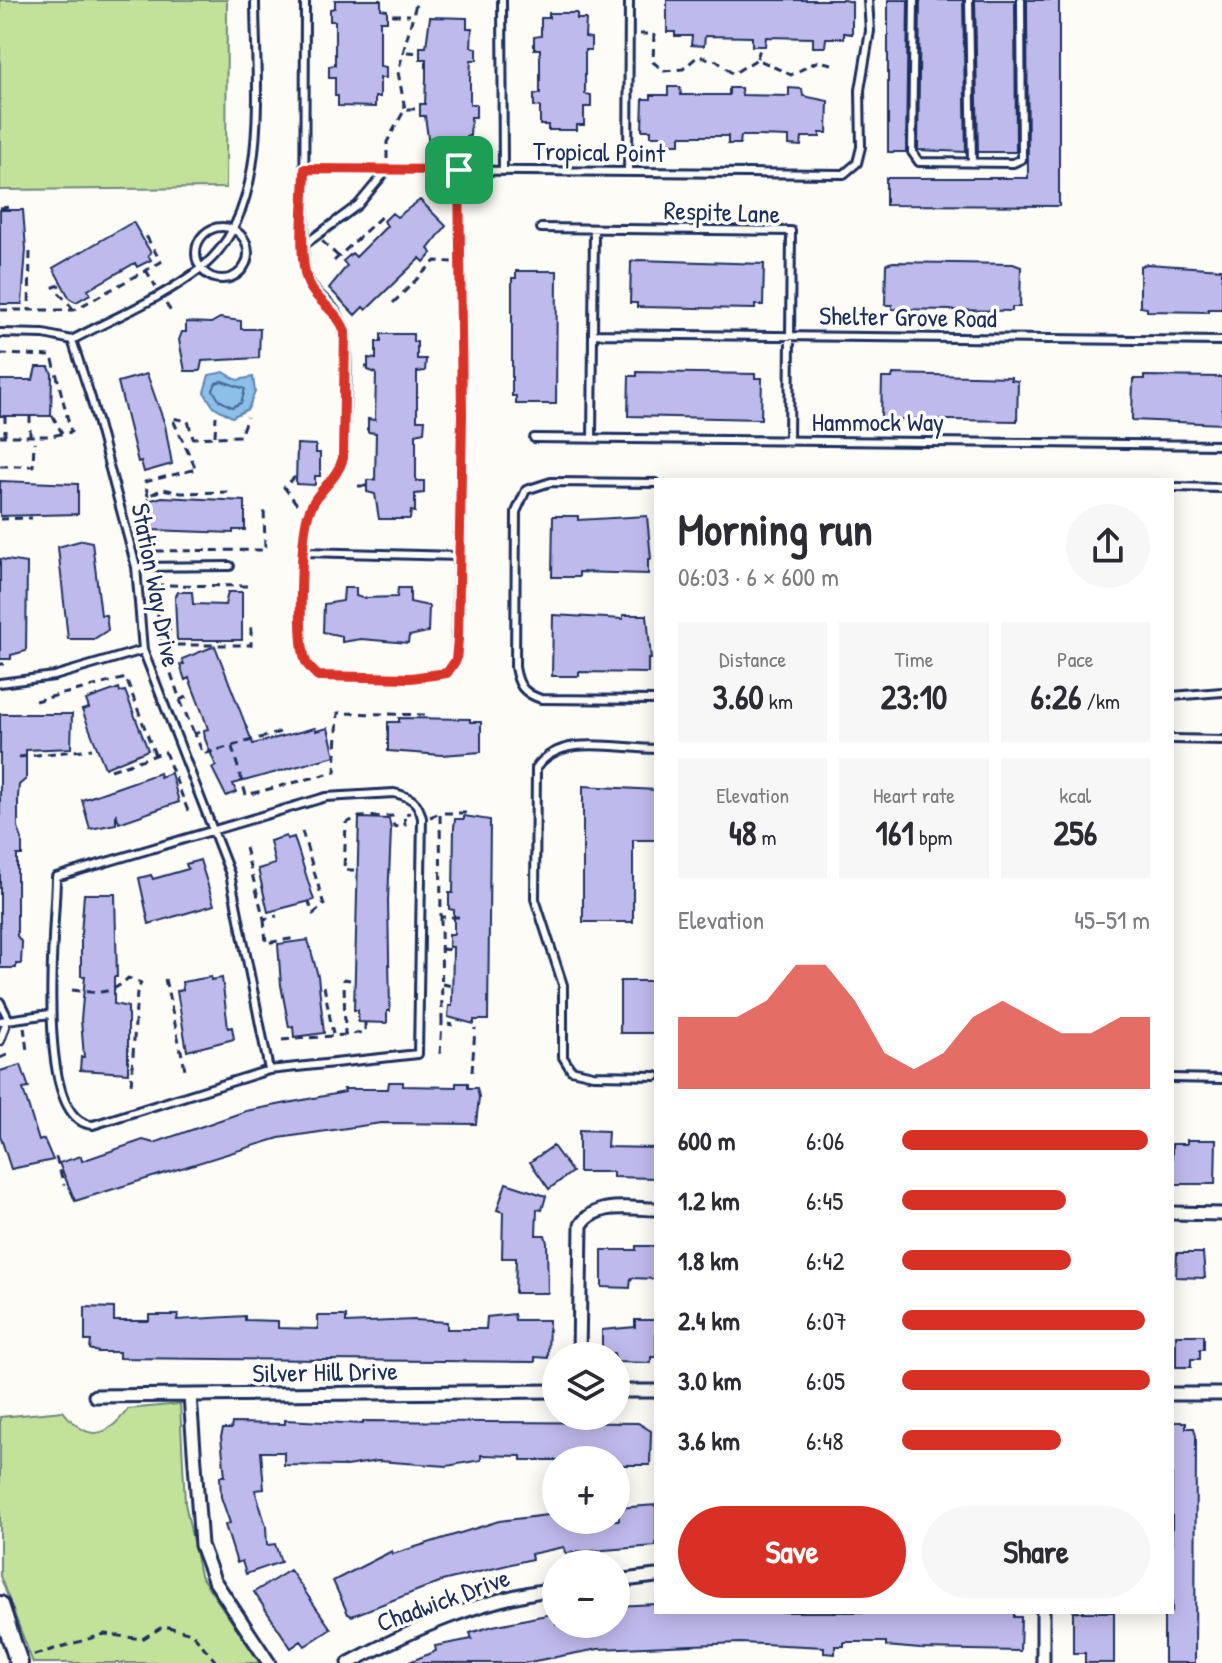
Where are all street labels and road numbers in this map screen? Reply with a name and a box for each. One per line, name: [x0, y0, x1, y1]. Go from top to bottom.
street label: Tropical Point: [533, 133, 666, 170]
street label: Respite Lane: [663, 192, 781, 231]
street label: Shelter Grove Road: [819, 297, 997, 336]
street label: Hammock Way: [812, 404, 944, 439]
street label: Station Way Drive: [123, 500, 190, 670]
street label: Silver Hill Drive: [252, 1353, 398, 1390]
street label: Chadwick Drive: [371, 1559, 514, 1640]

